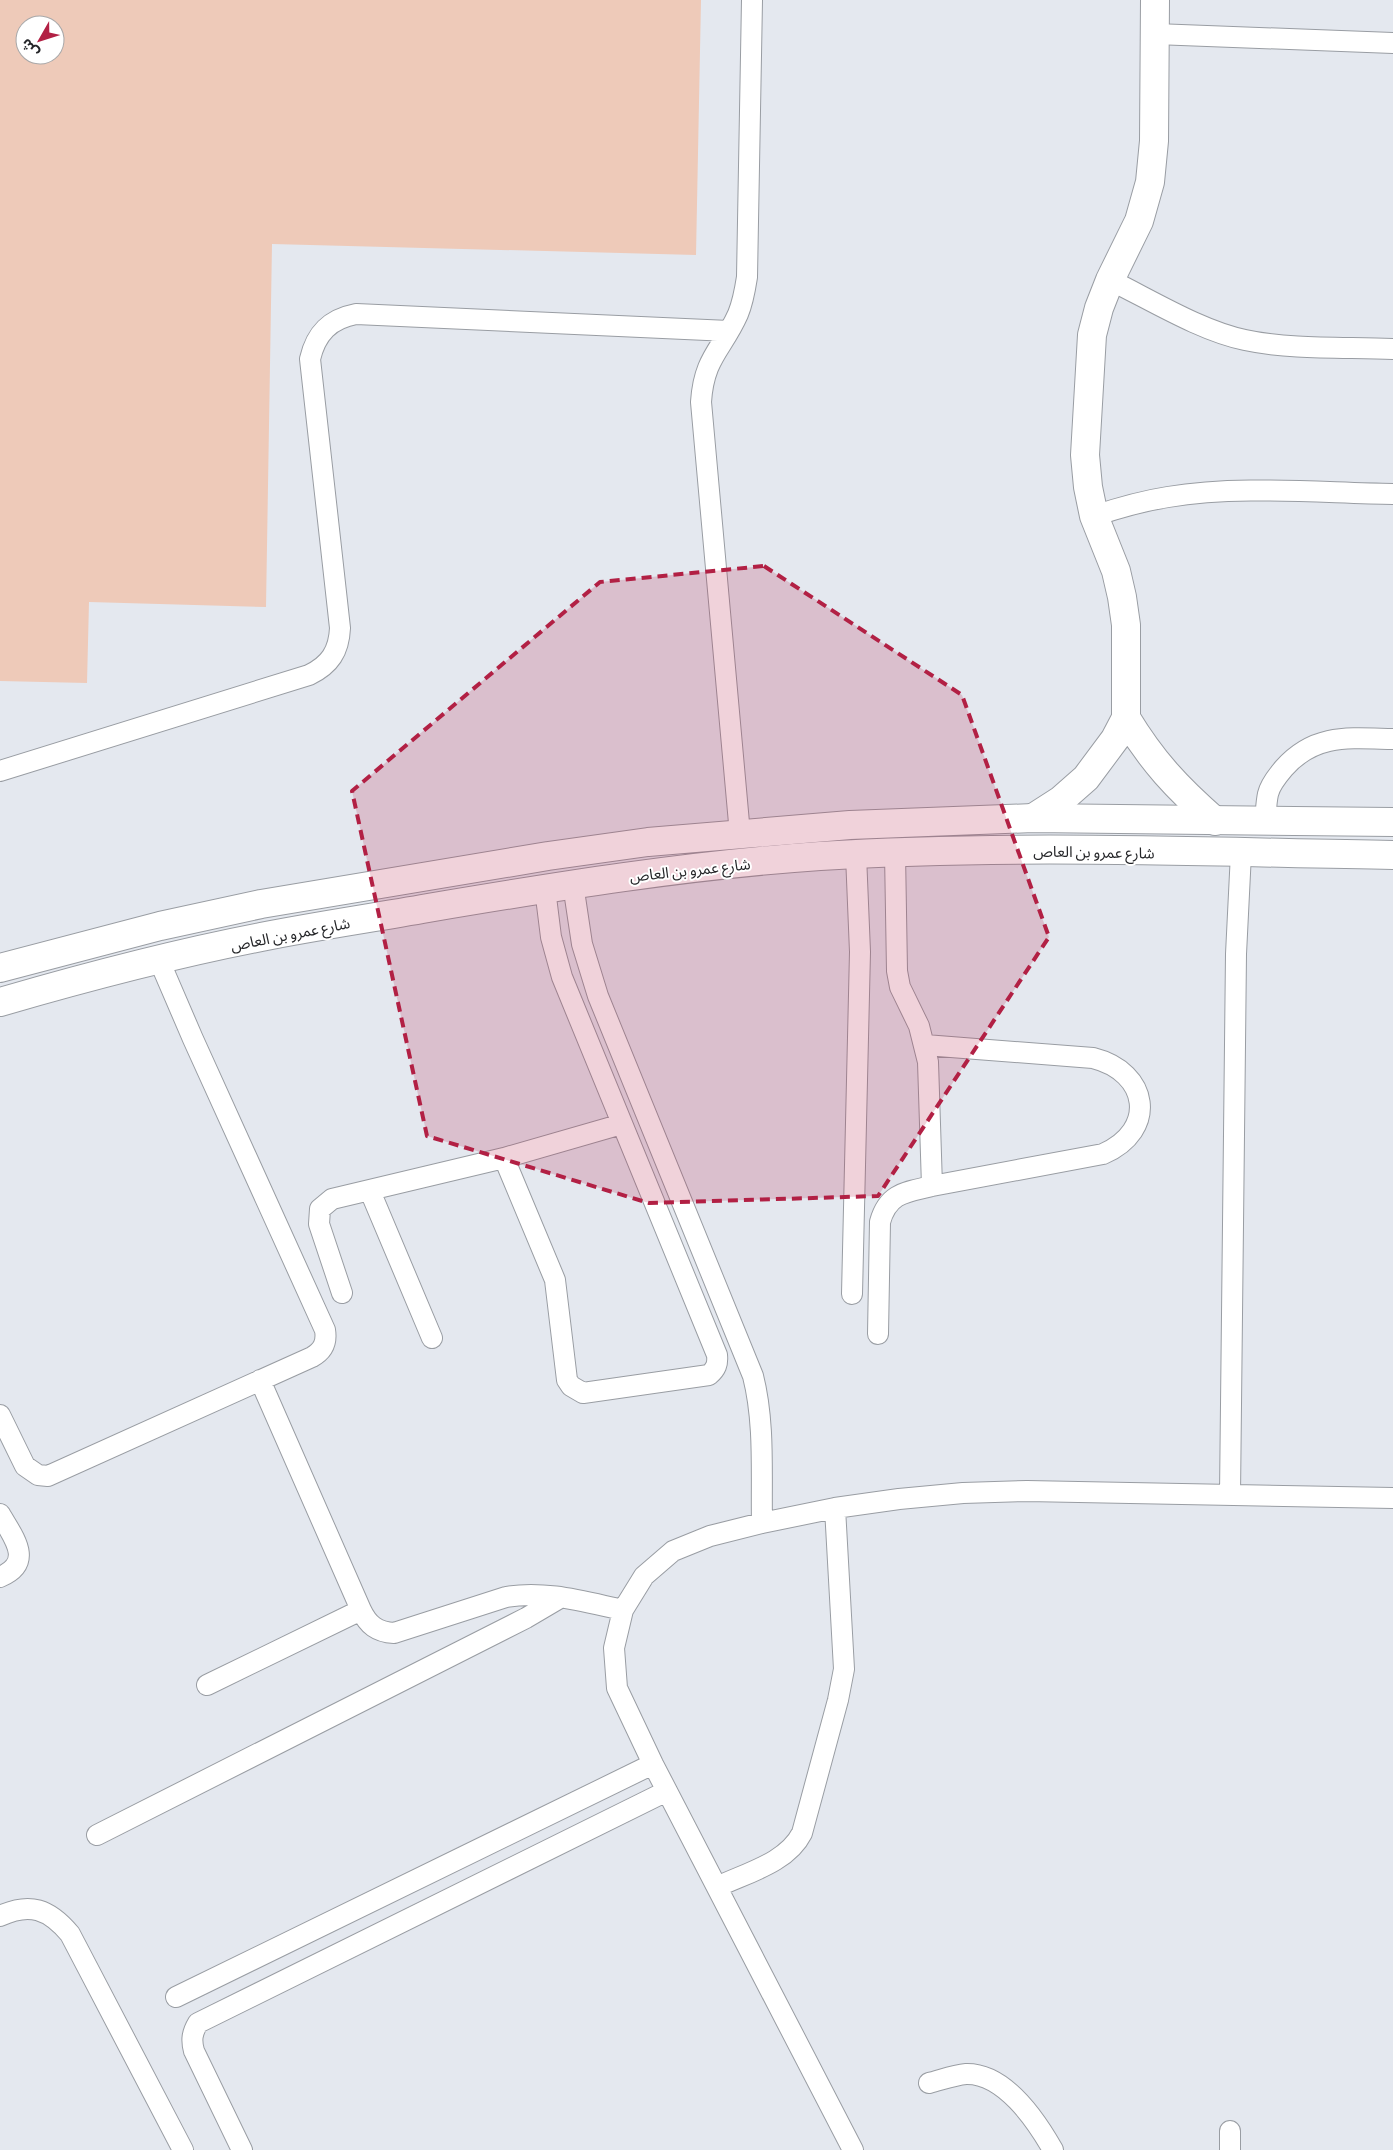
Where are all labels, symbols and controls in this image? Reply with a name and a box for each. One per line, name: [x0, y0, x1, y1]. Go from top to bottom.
north arrow: [15, 15, 65, 65]
text: ش: [15, 35, 43, 63]
street label: شارع عمرو بن العاص: [1033, 838, 1155, 866]
street label: شارع عمرو بن العاص: [628, 851, 752, 889]
street label: شارع عمرو بن العاص: [228, 910, 352, 958]

